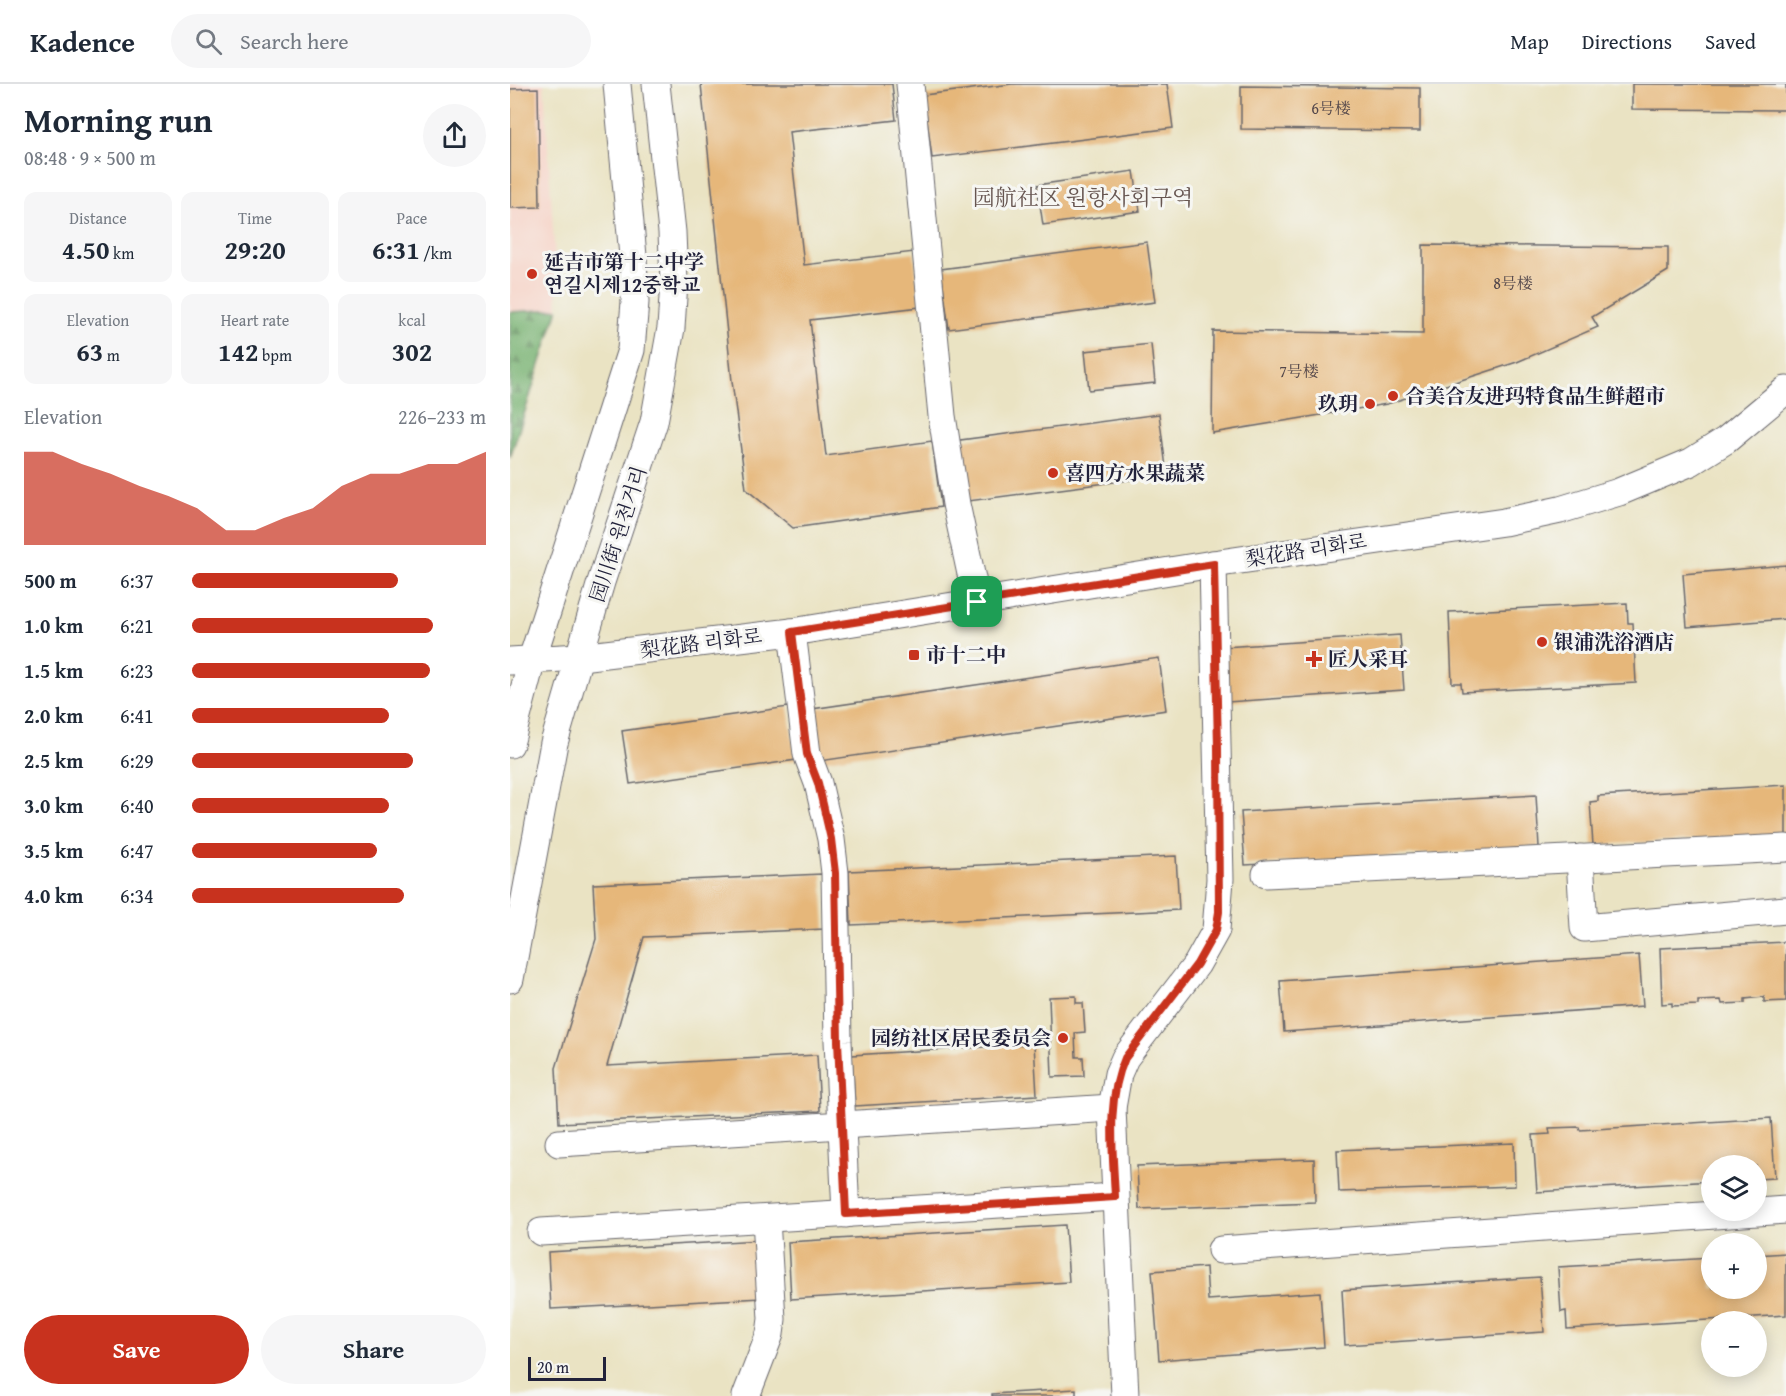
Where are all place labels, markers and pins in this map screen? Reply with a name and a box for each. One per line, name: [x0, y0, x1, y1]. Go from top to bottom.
place label: 延吉市第十二中学 연길시제12중학교: [544, 247, 704, 299]
marker: 延吉市第十二中学 연길시제12중학교: [525, 267, 539, 281]
place label: 合美合友进玛特食品生鲜超市: [1405, 381, 1665, 410]
place label: 玖玥: [1318, 389, 1358, 418]
marker: 合美合友进玛特食品生鲜超市: [1386, 389, 1400, 403]
marker: 玖玥: [1363, 397, 1377, 411]
place label: 喜四方水果蔬菜: [1065, 458, 1205, 487]
marker: 喜四方水果蔬菜: [1046, 466, 1060, 480]
pin: [951, 576, 1002, 627]
place label: 银浦洗浴酒店: [1554, 627, 1674, 656]
marker: 银浦洗浴酒店: [1535, 635, 1549, 649]
place label: 市十二中: [926, 640, 1006, 669]
place label: 匠人采耳: [1328, 644, 1408, 673]
marker: 市十二中: [907, 648, 921, 662]
marker: 匠人采耳: [1305, 650, 1323, 668]
place label: 园纺社区居民委员会: [871, 1023, 1051, 1052]
marker: 园纺社区居民委员会: [1056, 1031, 1070, 1045]

